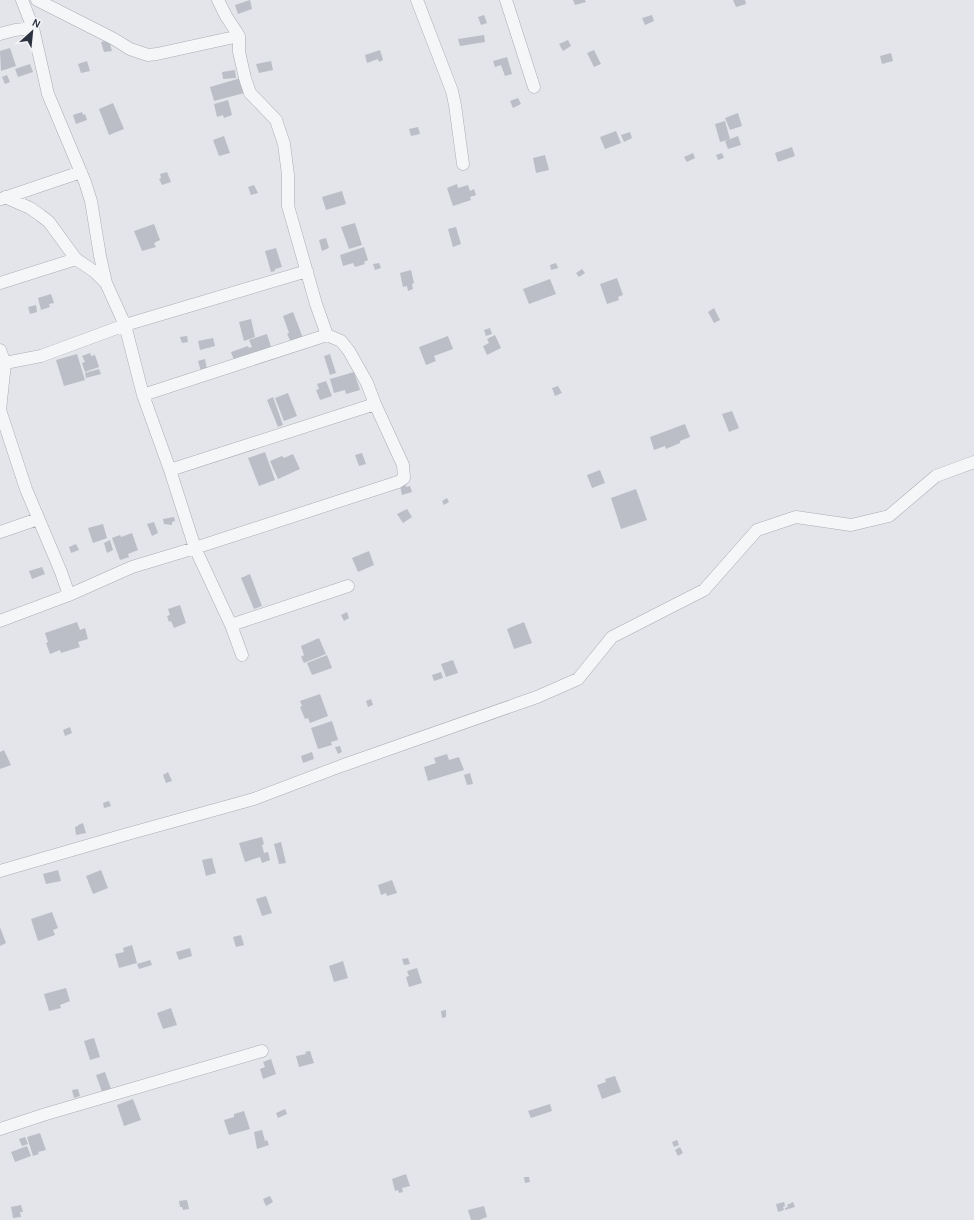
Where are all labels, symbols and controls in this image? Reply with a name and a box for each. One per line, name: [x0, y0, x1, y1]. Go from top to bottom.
north arrow: [12, 12, 52, 52]
text: N: [30, 16, 43, 31]

